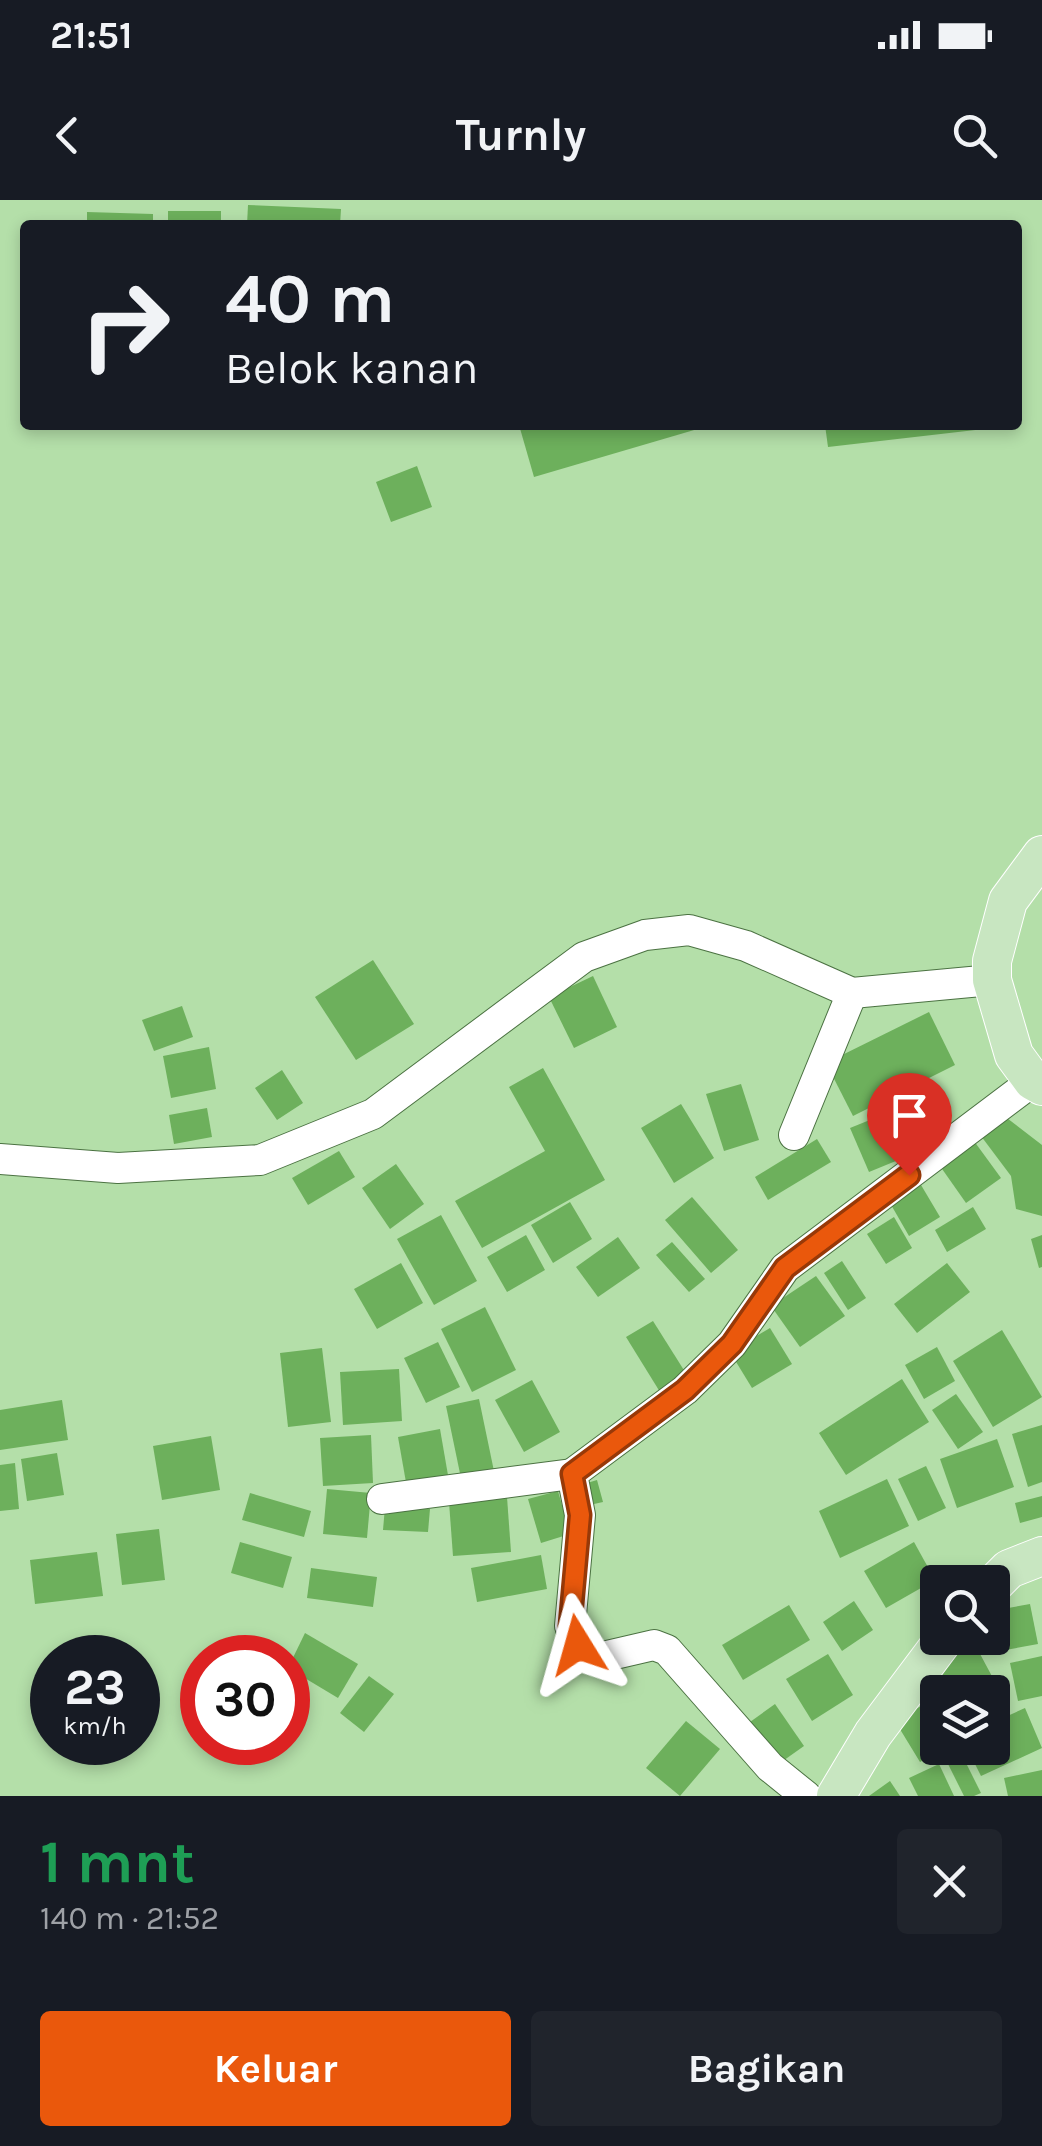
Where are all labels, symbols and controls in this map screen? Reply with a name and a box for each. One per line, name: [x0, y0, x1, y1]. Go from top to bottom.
text: 21:51: [50, 13, 132, 58]
icon: back: [40, 108, 95, 163]
icon: search: [947, 108, 1002, 163]
text: Turnly: [456, 109, 586, 161]
text: 40 m: [225, 258, 395, 340]
icon: right: [60, 260, 190, 390]
text: Belok kanan: [225, 342, 479, 394]
pin: [867, 1073, 952, 1176]
icon: arrive: [882, 1088, 937, 1143]
map controls: [920, 1565, 1010, 1765]
button: search: [920, 1565, 1010, 1655]
position arrow: [526, 1593, 630, 1697]
speed limit sign: 30: [180, 1635, 310, 1765]
text: 23: [64, 1658, 126, 1717]
button: layers: [920, 1675, 1010, 1765]
text: km/h: [63, 1711, 127, 1740]
text: 1 mnt: [40, 1827, 195, 1897]
button: close: [897, 1829, 1002, 1934]
text: 140 m · 21:52: [40, 1900, 219, 1937]
button: Keluar: [40, 2011, 511, 2126]
button: Bagikan: [531, 2011, 1002, 2126]

